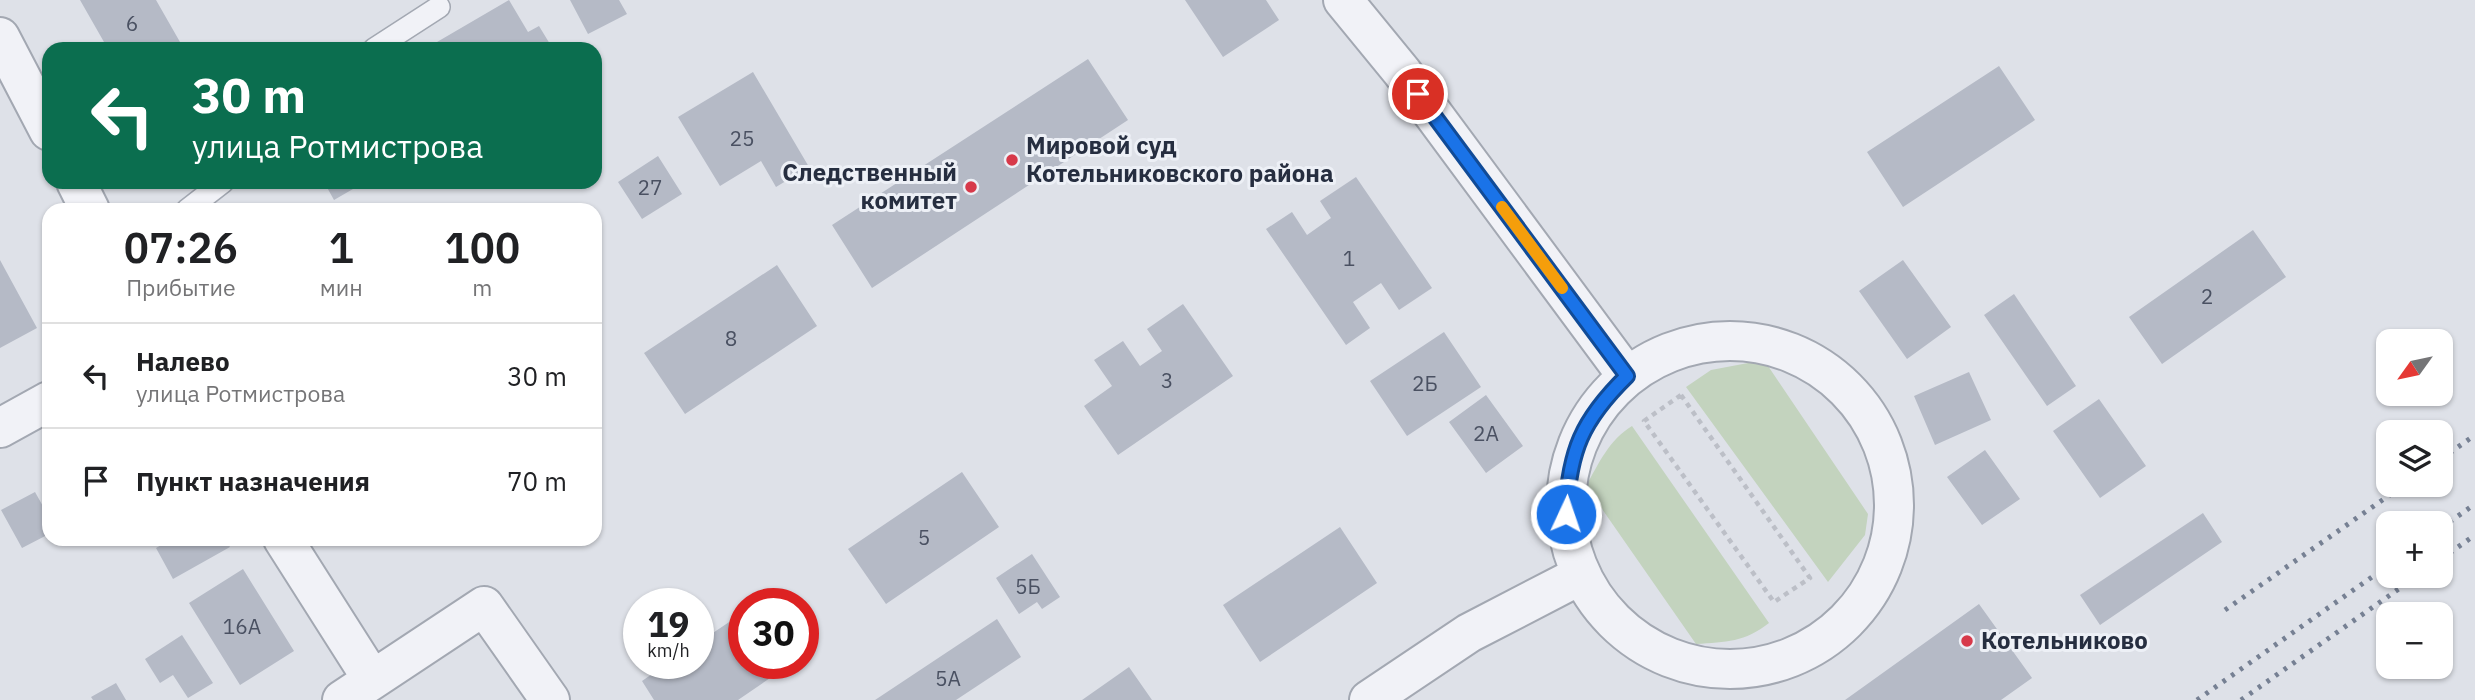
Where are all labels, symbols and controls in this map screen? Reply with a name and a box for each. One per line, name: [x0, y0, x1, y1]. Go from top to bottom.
house number: 6: [126, 9, 138, 37]
text: 30 m: [192, 63, 306, 126]
pin: [1388, 64, 1448, 124]
icon: left: [77, 70, 168, 161]
icon: arrive: [1399, 75, 1437, 113]
house number: 25: [729, 124, 755, 152]
text: улица Ротмистрова: [192, 125, 483, 167]
place label: Мировой суд Котельниковского района: [1026, 129, 1334, 189]
marker: Мировой суд Котельниковского района: [1004, 152, 1020, 168]
place label: Следственный комитет: [782, 156, 957, 216]
house number: 27: [637, 173, 663, 201]
marker: Следственный комитет: [963, 179, 979, 195]
text: 07:26: [124, 220, 238, 275]
text: 1: [329, 220, 354, 275]
text: 100: [445, 220, 520, 275]
house number: 1: [1343, 244, 1355, 272]
text: Прибытие: [126, 272, 236, 302]
text: мин: [320, 272, 363, 302]
text: m: [472, 272, 492, 302]
house number: 2: [2201, 282, 2213, 310]
house number: 8: [725, 324, 737, 352]
north arrow: [2376, 329, 2454, 406]
map controls: [2376, 329, 2453, 679]
text: Налево: [136, 344, 230, 378]
icon: left: [77, 357, 115, 395]
text: 30 m: [507, 359, 567, 393]
house number: 3: [1161, 366, 1173, 394]
house number: 2Б: [1412, 369, 1438, 397]
text: улица Ротмистрова: [136, 378, 345, 408]
house number: 2А: [1473, 419, 1499, 447]
button: layers: [2376, 420, 2453, 497]
icon: arrive: [77, 462, 115, 500]
text: Пункт назначения: [136, 464, 370, 498]
text: 70 m: [507, 464, 567, 498]
position arrow: [1529, 477, 1603, 551]
button: +: [2376, 511, 2453, 588]
house number: 5: [918, 523, 930, 551]
house number: 5Б: [1015, 572, 1041, 600]
speed limit sign: 30: [728, 588, 819, 679]
text: 19: [647, 601, 690, 647]
button: −: [2376, 602, 2453, 679]
house number: 16А: [223, 612, 261, 640]
place label: Котельниково: [1981, 624, 2148, 656]
marker: Котельниково: [1959, 633, 1975, 649]
text: km/h: [647, 639, 690, 662]
house number: 5А: [935, 664, 961, 692]

